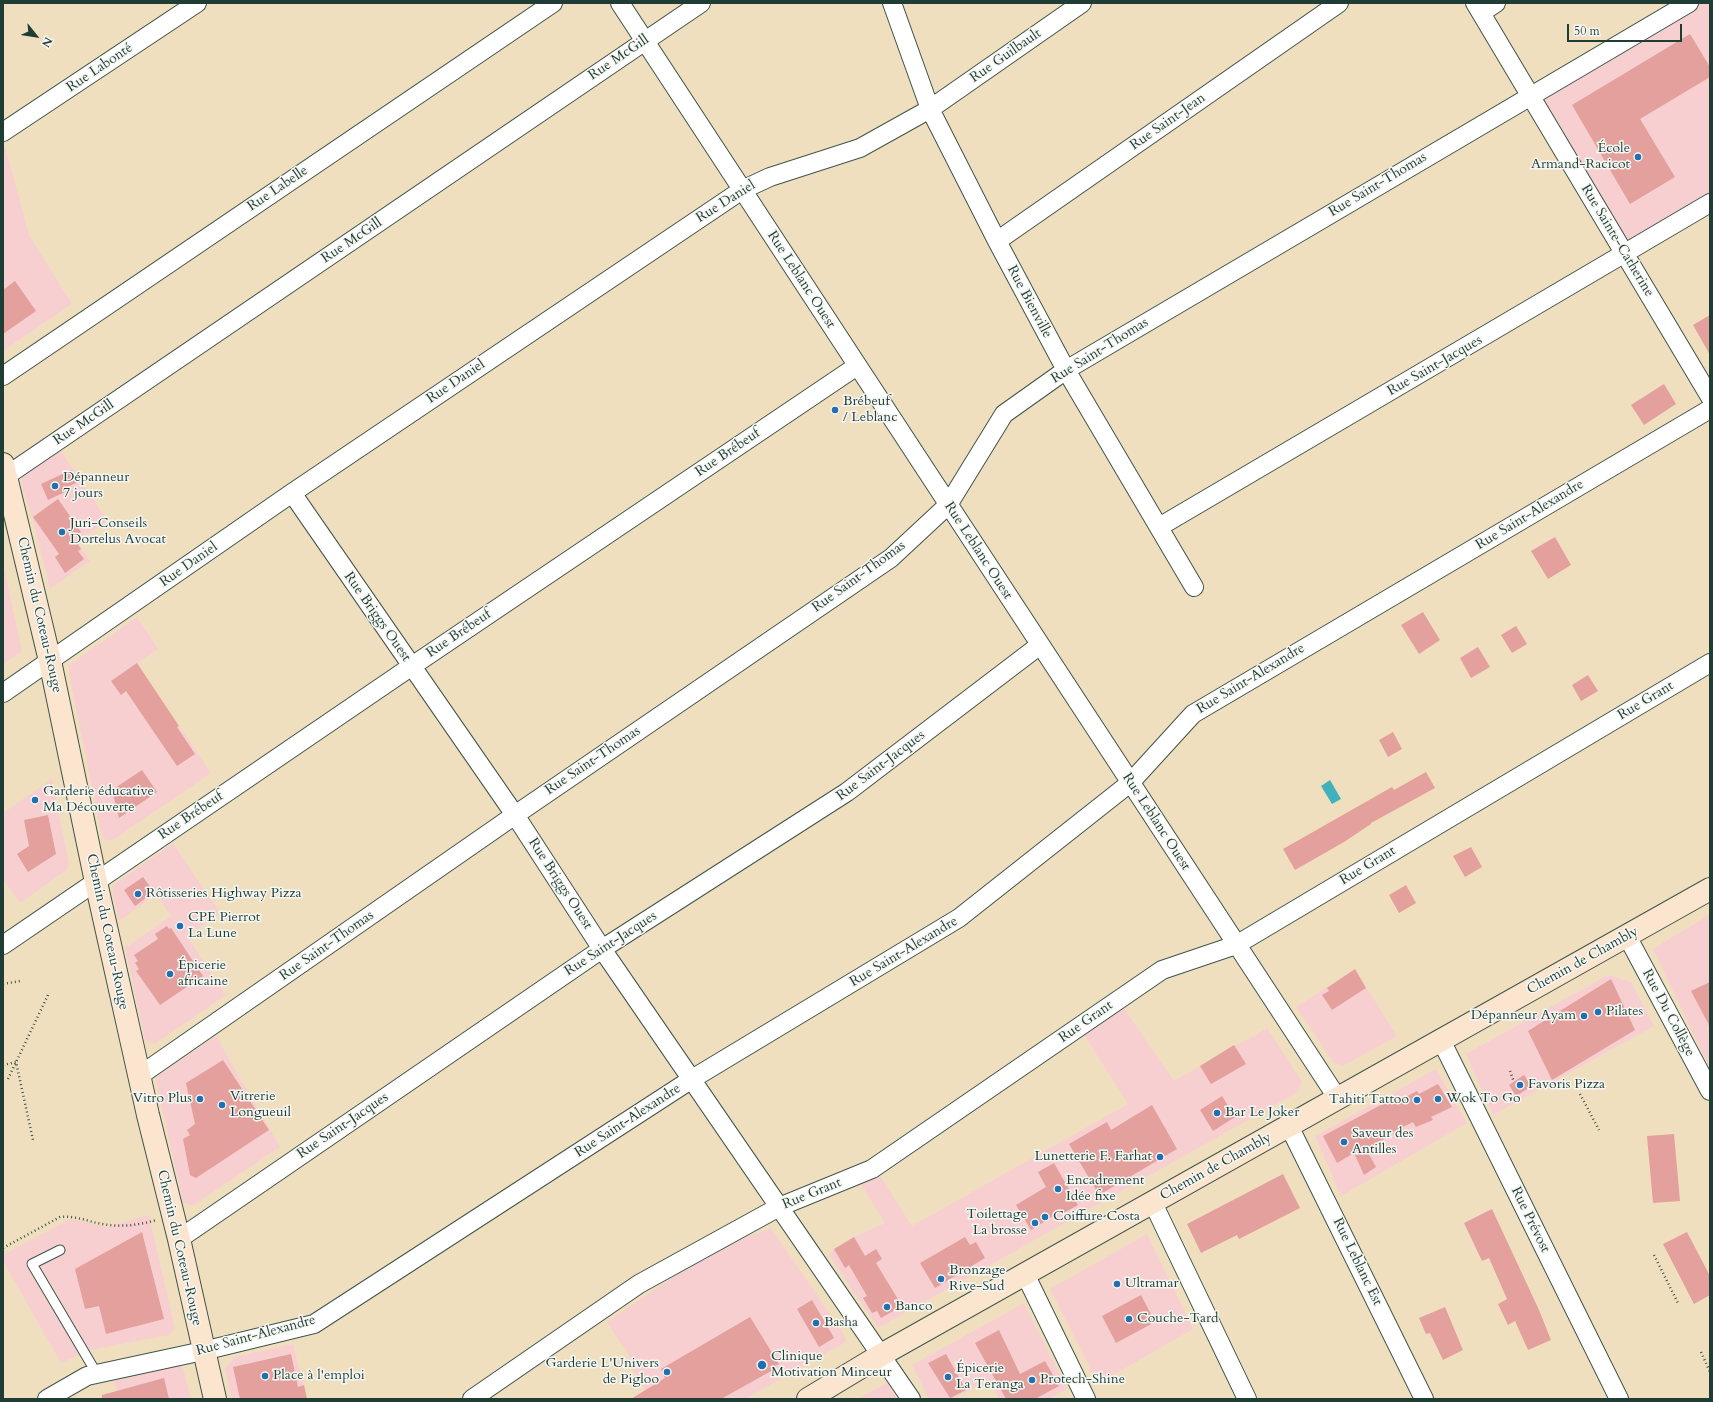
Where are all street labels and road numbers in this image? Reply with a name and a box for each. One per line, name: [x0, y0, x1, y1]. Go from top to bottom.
street label: Rue Guilbault: [967, 25, 1045, 87]
street label: Rue McGill: [586, 32, 652, 84]
street label: Rue Labonté: [64, 40, 136, 96]
street label: Rue Saint-Jean: [1127, 90, 1209, 154]
street label: Rue Saint-Thomas: [1326, 149, 1430, 221]
street label: Rue Labelle: [245, 163, 311, 215]
street label: Rue Daniel: [693, 177, 759, 227]
street label: Rue Sainte-Catherine: [1577, 182, 1657, 300]
street label: Rue McGill: [319, 215, 385, 267]
street label: Rue Leblanc Ouest: [763, 228, 839, 332]
street label: Rue Bienville: [1003, 263, 1055, 341]
street label: Rue Saint-Thomas: [1048, 314, 1152, 388]
street label: Rue Saint-Jacques: [1385, 332, 1485, 400]
street label: Rue Daniel: [424, 356, 488, 408]
street label: Rue McGill: [51, 397, 117, 449]
street label: Rue Brébeuf: [693, 425, 763, 481]
street label: Rue Saint-Alexandre: [1473, 476, 1587, 554]
street label: Rue Leblanc Ouest: [940, 499, 1016, 603]
street label: Chemin du Coteau-Rouge: [13, 535, 65, 695]
street label: Rue Saint-Thomas: [809, 538, 909, 616]
street label: Rue Daniel: [157, 539, 221, 591]
street label: Rue Briggs Ouest: [340, 569, 414, 665]
street label: Rue Brébeuf: [424, 606, 494, 662]
street label: Rue Saint-Alexandre: [1194, 640, 1308, 718]
street label: Rue Grant: [1615, 678, 1677, 724]
street label: Rue Saint-Thomas: [542, 723, 644, 799]
street label: Rue Saint-Jacques: [833, 727, 929, 805]
street label: Rue Leblanc Ouest: [1118, 770, 1194, 874]
street label: Rue Brébeuf: [156, 788, 226, 844]
street label: Rue Briggs Ouest: [524, 835, 596, 933]
street label: Rue Grant: [1337, 843, 1399, 889]
street label: Chemin du Coteau-Rouge: [82, 852, 132, 1012]
street label: Rue Saint-Thomas: [277, 907, 377, 985]
street label: Rue Saint-Jacques: [562, 908, 660, 980]
street label: Rue Saint-Alexandre: [847, 913, 961, 991]
street label: Chemin de Chambly: [1524, 923, 1642, 999]
street label: Rue Du Collège: [1638, 967, 1698, 1059]
street label: Rue Grant: [1056, 997, 1116, 1047]
street label: Rue Saint-Alexandre: [572, 1080, 684, 1162]
street label: Rue Saint-Jacques: [294, 1089, 392, 1163]
street label: Chemin de Chambly: [1157, 1129, 1275, 1205]
street label: Chemin du Coteau-Rouge: [153, 1168, 205, 1328]
street label: Rue Grant: [780, 1175, 844, 1213]
street label: Rue Prévost: [1507, 1184, 1553, 1256]
street label: Rue Leblanc Est: [1329, 1215, 1385, 1309]
street label: Rue Saint-Alexandre: [194, 1312, 318, 1360]

